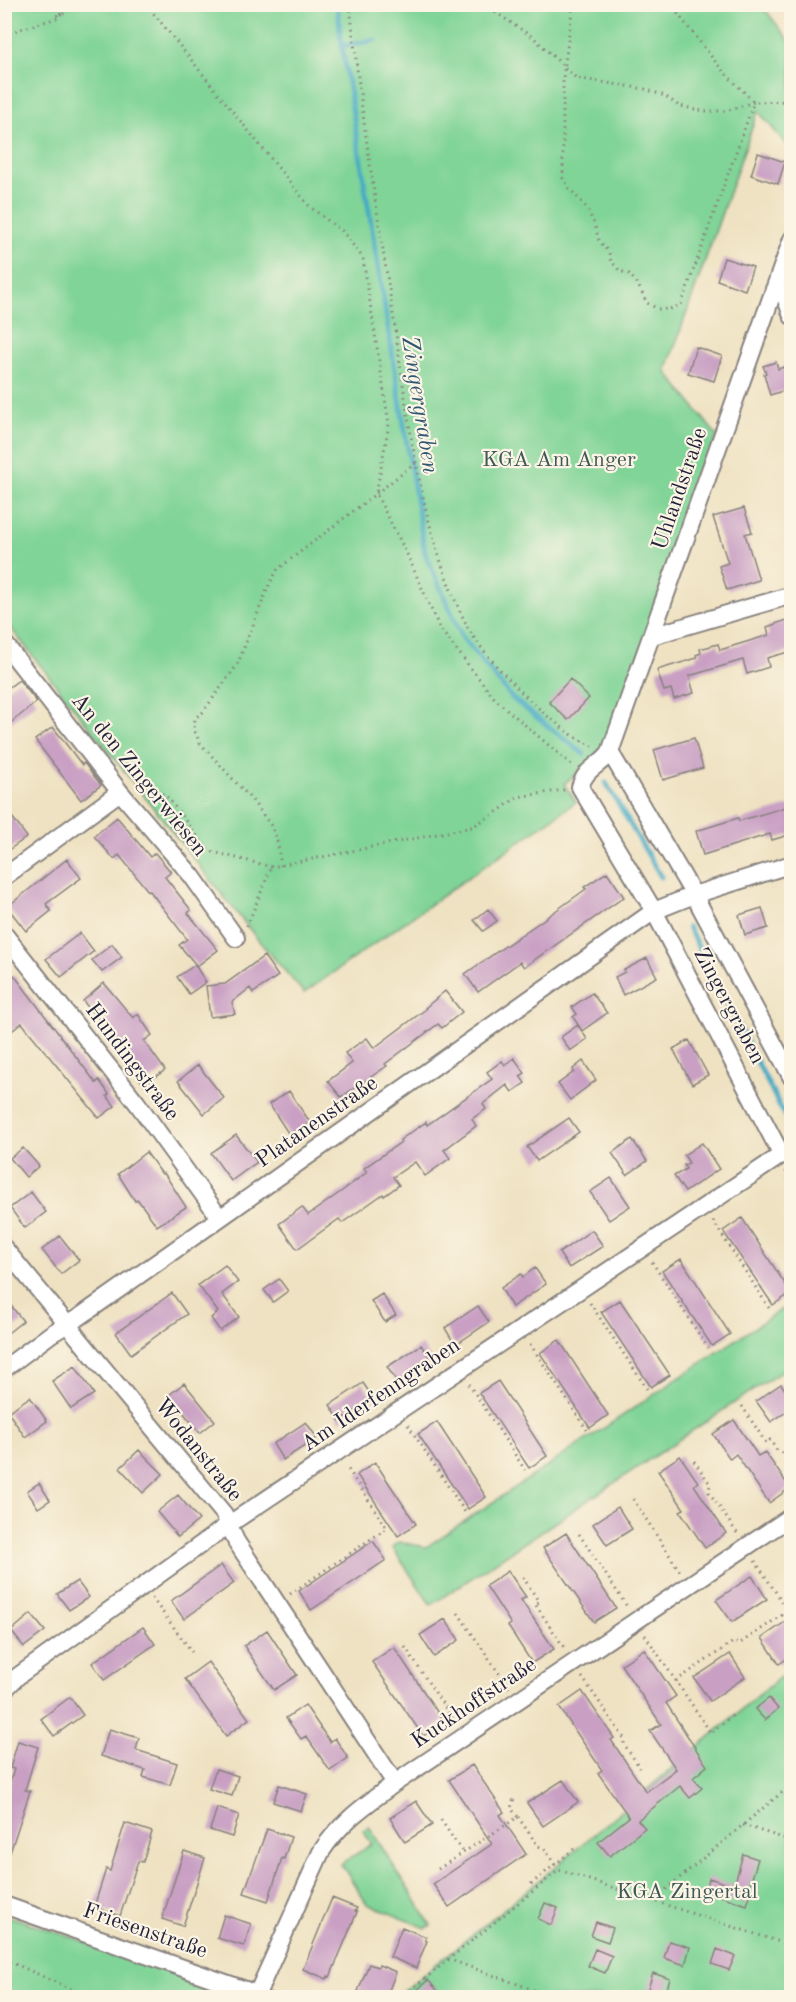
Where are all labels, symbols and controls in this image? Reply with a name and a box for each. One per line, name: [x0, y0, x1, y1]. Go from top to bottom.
water label: Zingergraben: [396, 334, 442, 476]
street label: Uhlandstraße: [649, 425, 711, 553]
park label: KGA Am Anger: [482, 449, 636, 471]
street label: An den Zingerwiesen: [67, 689, 211, 861]
street label: Zingergraben: [689, 944, 769, 1068]
street label: Hundingstraße: [81, 999, 183, 1125]
street label: Platanenstraße: [252, 1072, 382, 1172]
street label: Am Iderfenngraben: [298, 1334, 464, 1456]
street label: Wodanstraße: [150, 1394, 246, 1506]
street label: Kuckhoffstraße: [407, 1653, 541, 1753]
park label: KGA Zingertal: [616, 1881, 758, 1903]
street label: Friesenstraße: [80, 1899, 210, 1963]

